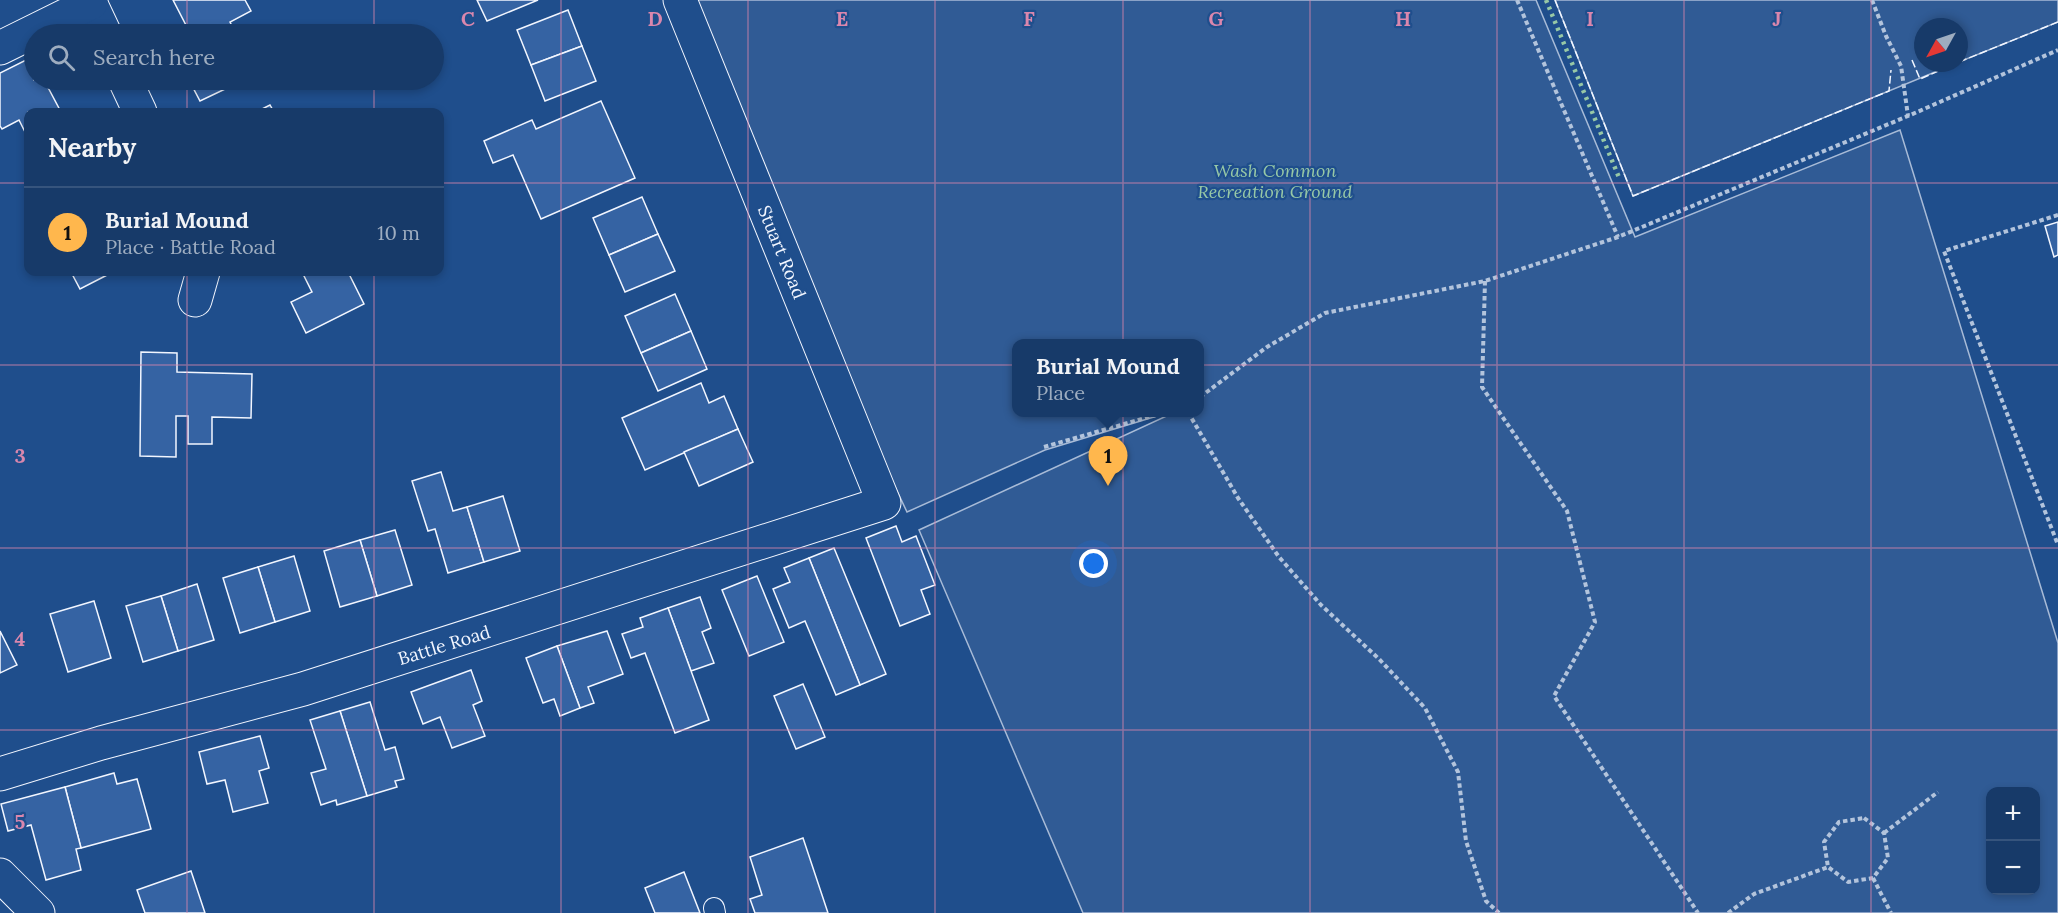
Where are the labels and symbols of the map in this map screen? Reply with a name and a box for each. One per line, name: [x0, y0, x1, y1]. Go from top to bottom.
text: C: [461, 6, 475, 31]
text: D: [647, 6, 663, 31]
text: E: [836, 6, 848, 31]
text: F: [1023, 6, 1035, 31]
text: G: [1208, 6, 1224, 31]
text: H: [1395, 6, 1411, 31]
text: I: [1586, 6, 1594, 31]
text: J: [1772, 6, 1782, 31]
north arrow: [1914, 18, 1968, 72]
park label: Wash Common Recreation Ground: [1198, 159, 1352, 203]
street label: Stuart Road: [753, 202, 811, 302]
pin: 1: [1088, 436, 1128, 486]
text: 3: [14, 443, 26, 468]
your location: [1079, 549, 1108, 578]
street label: Battle Road: [395, 620, 493, 670]
text: 4: [15, 626, 26, 651]
text: 5: [15, 809, 26, 834]

